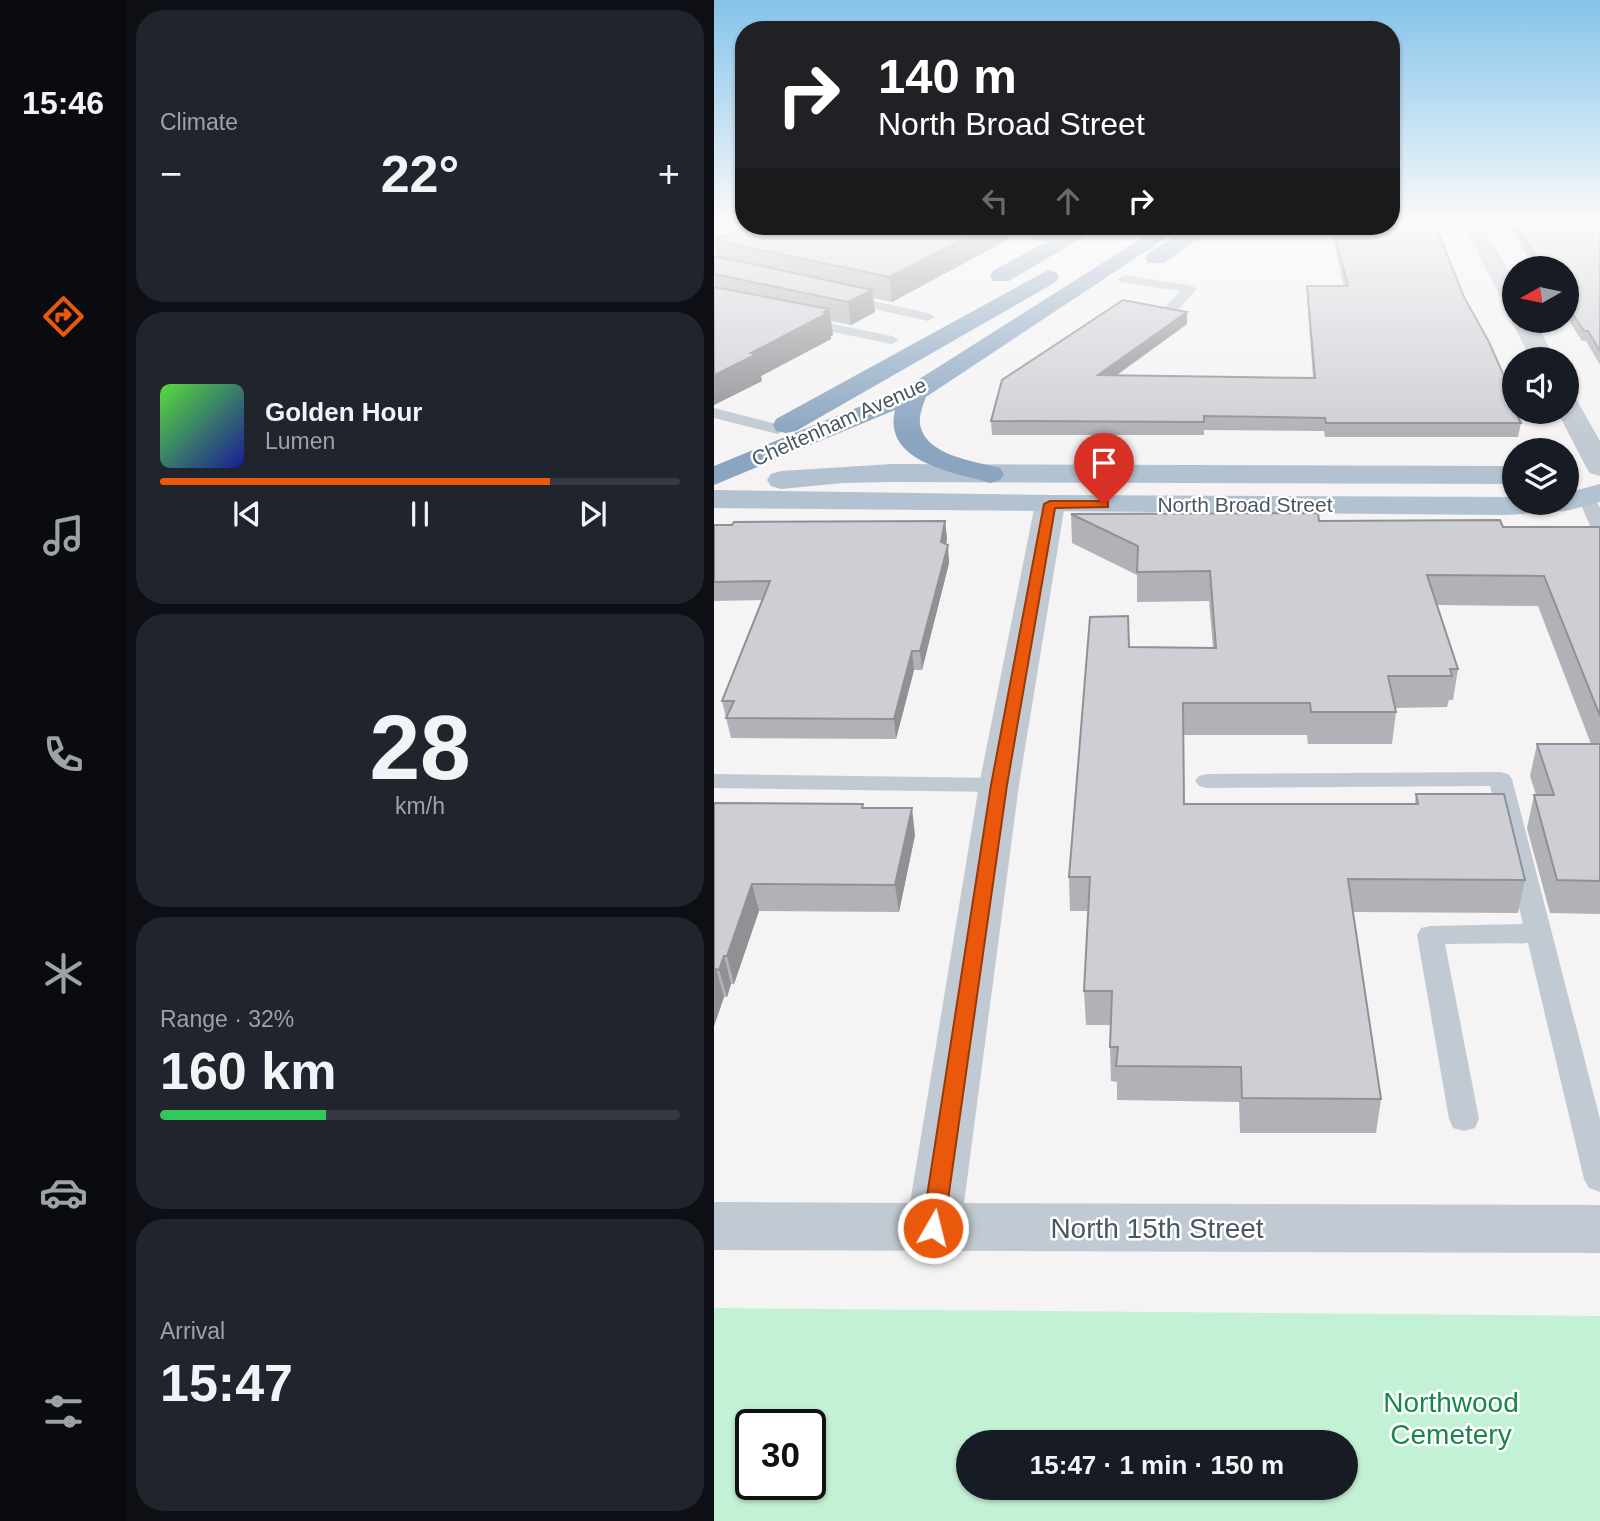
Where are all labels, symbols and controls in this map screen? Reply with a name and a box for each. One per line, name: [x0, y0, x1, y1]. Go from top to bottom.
icon: right: [763, 49, 854, 140]
text: 140 m: [878, 49, 1017, 103]
text: 15:46: [22, 85, 104, 121]
text: North Broad Street: [878, 106, 1145, 142]
text: Climate: [160, 109, 238, 135]
text: 22°: [381, 145, 459, 203]
text: −: [160, 153, 182, 195]
text: +: [658, 153, 680, 195]
icon: left: [976, 182, 1014, 220]
icon: ahead: [1049, 182, 1087, 220]
icon: right: [1122, 182, 1160, 220]
north arrow: [1502, 256, 1578, 332]
map controls: [1502, 256, 1579, 515]
icon: directions: [39, 292, 88, 341]
button: sound: [1502, 347, 1579, 424]
street label: Cheltenham Avenue: [748, 373, 930, 470]
text: Golden Hour: [265, 397, 422, 427]
text: Lumen: [265, 428, 335, 454]
pin: [1074, 433, 1134, 505]
button: layers: [1502, 438, 1579, 515]
icon: arrive: [1085, 444, 1123, 482]
street label: North Broad Street: [1157, 493, 1333, 516]
icon: previous: [228, 495, 266, 533]
icon: pause: [401, 495, 439, 533]
icon: next: [574, 495, 612, 533]
icon: music: [39, 511, 88, 560]
text: 28: [369, 697, 471, 798]
icon: phone: [39, 730, 88, 779]
text: km/h: [395, 793, 445, 819]
icon: climate: [39, 949, 88, 998]
text: Range · 32%: [160, 1006, 294, 1032]
text: 160 km: [160, 1042, 336, 1100]
icon: car: [39, 1168, 88, 1217]
position arrow: [896, 1191, 970, 1265]
street label: North 15th Street: [1050, 1213, 1264, 1244]
text: Arrival: [160, 1318, 225, 1344]
text: 15:47: [160, 1354, 293, 1412]
icon: filters: [39, 1387, 88, 1436]
park label: Northwood Cemetery: [1383, 1387, 1519, 1450]
speed limit sign: 30: [735, 1409, 826, 1500]
text: 15:47 · 1 min · 150 m: [1030, 1450, 1284, 1480]

